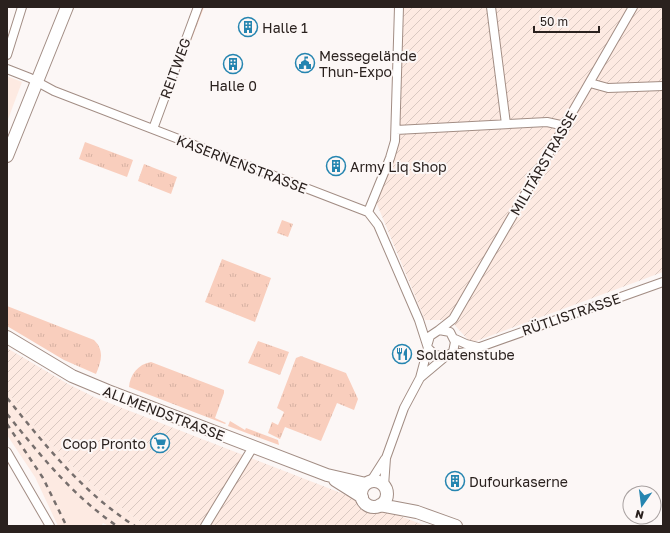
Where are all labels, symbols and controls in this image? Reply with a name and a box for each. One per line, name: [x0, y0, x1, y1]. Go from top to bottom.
scale bar: [534, 8, 599, 34]
text: 50 m: [540, 14, 568, 29]
building icon: Halle 1: [237, 16, 259, 38]
place label: Halle 1: [262, 19, 308, 36]
street label: REITWEG: [156, 35, 194, 101]
place label: Messegelände Thun-Expo: [319, 47, 417, 80]
public building icon: Messegelände Thun-Expo: [294, 52, 316, 74]
building icon: Halle 0: [222, 53, 244, 75]
place label: Halle 0: [209, 77, 257, 94]
street label: MILITÄRSTRASSE: [506, 108, 580, 218]
street label: KASERNENSTRASSE: [174, 131, 310, 197]
building icon: Army Liq Shop: [325, 155, 347, 177]
place label: Army Liq Shop: [350, 158, 447, 175]
street label: RÜTLISTRASSE: [519, 289, 623, 339]
restaurant icon: Soldatenstube: [391, 343, 413, 365]
place label: Soldatenstube: [416, 346, 515, 363]
street label: ALLMENDSTRASSE: [101, 382, 227, 444]
supermarket icon: Coop Pronto: [149, 432, 171, 454]
place label: Coop Pronto: [62, 435, 146, 452]
building icon: Dufourkaserne: [444, 470, 466, 492]
place label: Dufourkaserne: [469, 473, 568, 490]
north arrow: [622, 485, 662, 525]
text: N: [634, 508, 645, 523]

